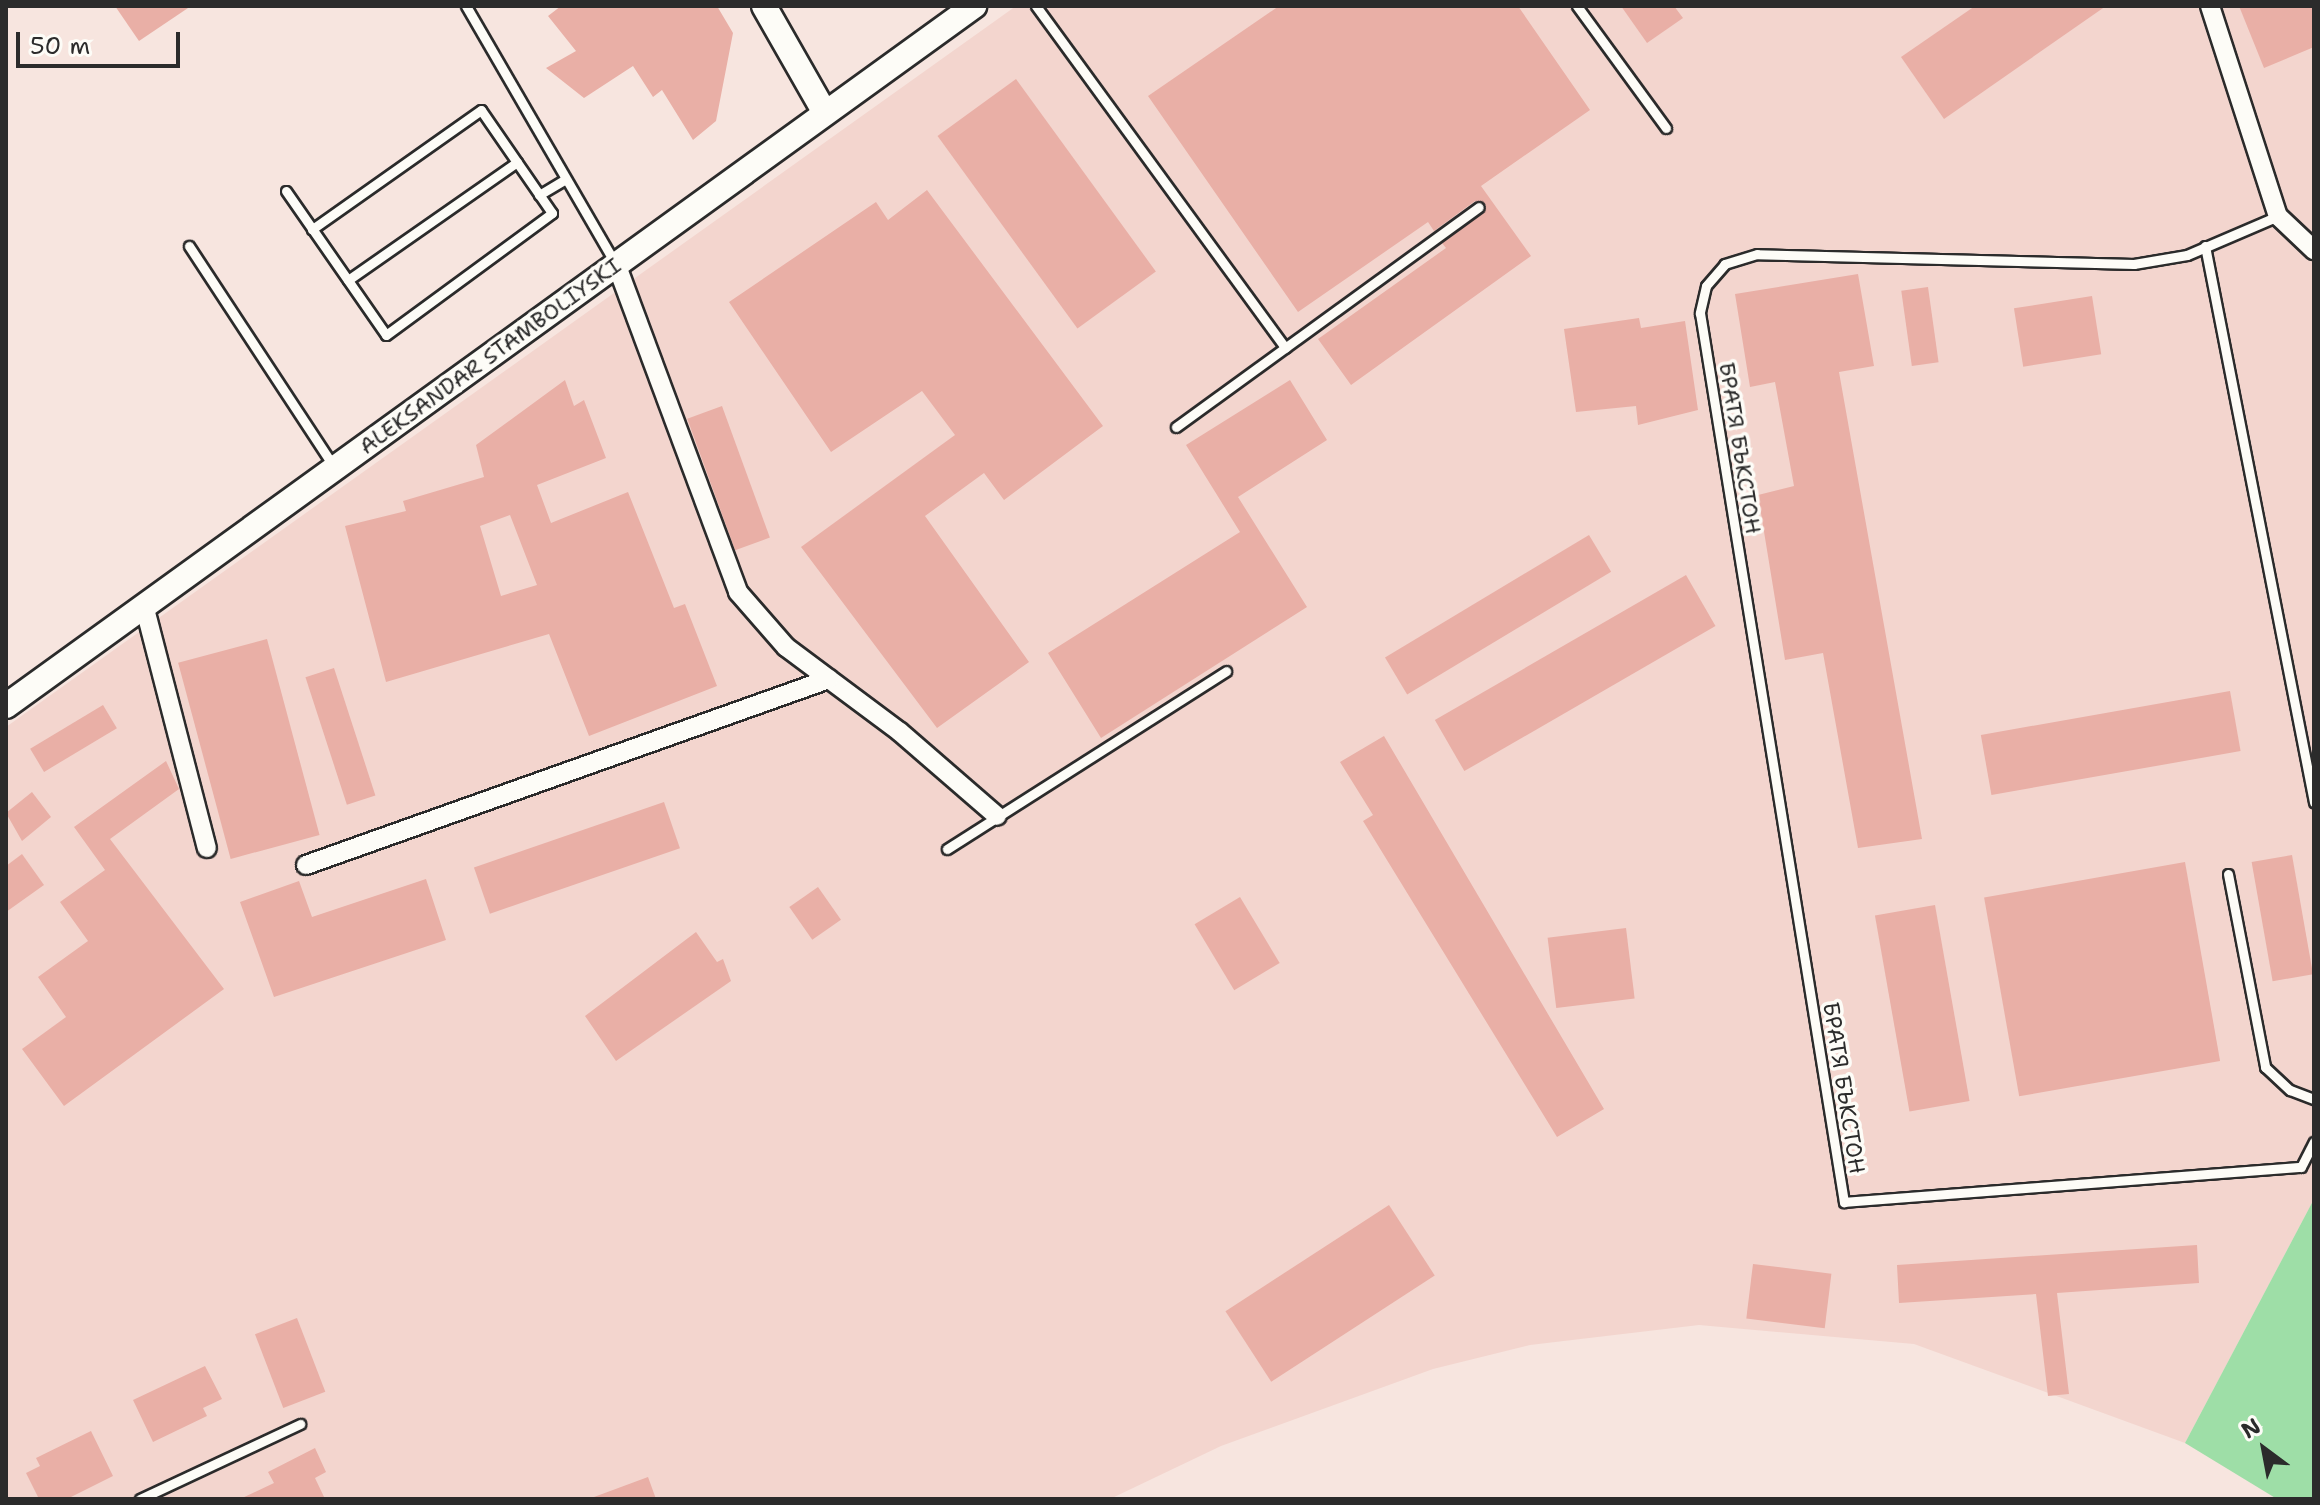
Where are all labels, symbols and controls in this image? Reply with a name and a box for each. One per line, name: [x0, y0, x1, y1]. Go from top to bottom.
scale bar: [20, 16, 184, 66]
text: 50 m: [30, 30, 90, 62]
street label: ALEKSANDAR STAMBOLIYSKI: [354, 252, 626, 460]
street label: БРАТЯ БЪКСТОН: [1713, 360, 1767, 536]
street label: БРАТЯ БЪКСТОН: [1817, 1000, 1871, 1176]
north arrow: [2224, 1409, 2304, 1489]
text: N: [2236, 1411, 2266, 1445]

